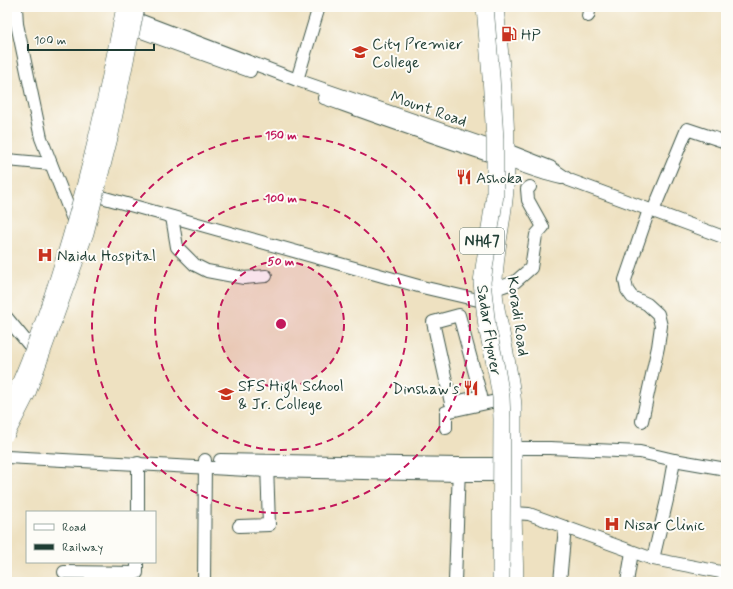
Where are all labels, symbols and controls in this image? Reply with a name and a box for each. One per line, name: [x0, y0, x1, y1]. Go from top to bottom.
fuel station icon: HP: [500, 25, 518, 43]
place label: HP: [521, 25, 541, 46]
scale bar: [28, 26, 154, 52]
text: 100 m: [34, 33, 66, 49]
place label: City Premier College: [372, 34, 463, 73]
school or university icon: City Premier College: [351, 43, 369, 61]
street label: Mount Road: [388, 87, 470, 132]
text: 150 m: [265, 128, 297, 144]
restaurant icon: Ashoka: [455, 168, 473, 186]
place label: Ashoka: [476, 168, 523, 189]
text: 100 m: [265, 191, 298, 207]
road number: NH47: [460, 228, 504, 254]
hospital icon: Naidu Hospital: [36, 246, 54, 264]
place label: Naidu Hospital: [57, 246, 156, 267]
text: 50 m: [268, 254, 295, 270]
street label: Koradi Road: [502, 275, 534, 358]
street label: Sadar Flyover: [471, 283, 506, 377]
centre of rings: [274, 317, 288, 331]
place label: SFS High School & Jr. College: [238, 376, 344, 415]
place label: Dinshaw's: [392, 379, 459, 400]
restaurant icon: Dinshaw's: [462, 379, 480, 397]
school or university icon: SFS High School & Jr. College: [217, 385, 235, 403]
legend: [26, 511, 156, 563]
hospital icon: Nisar Clinic: [603, 515, 621, 533]
place label: Nisar Clinic: [624, 515, 705, 536]
text: Road: [62, 520, 86, 536]
text: Railway: [62, 540, 104, 556]

